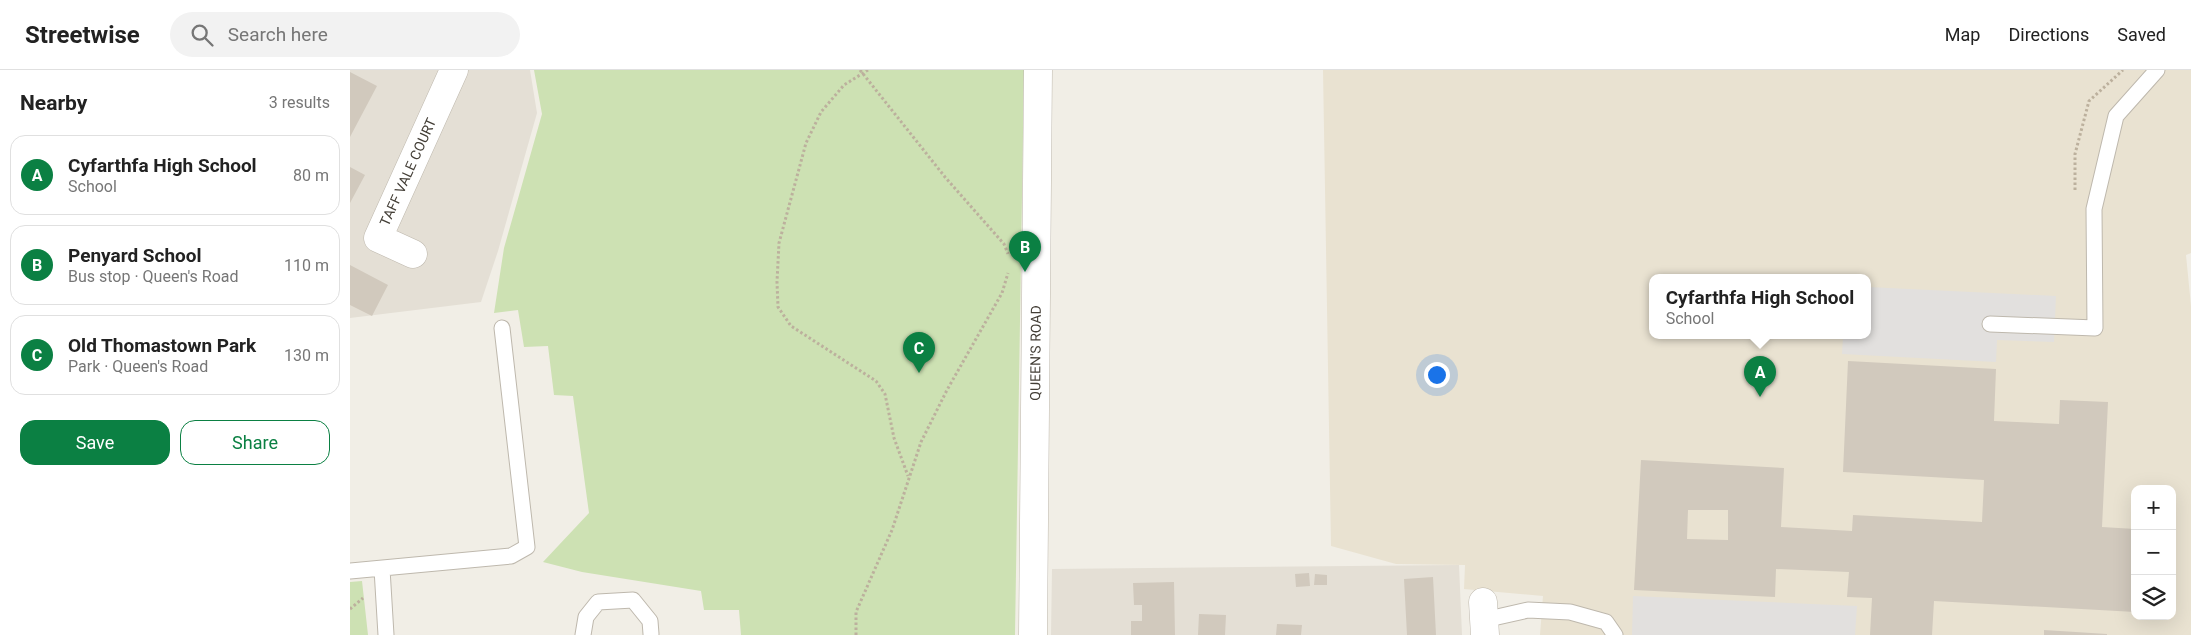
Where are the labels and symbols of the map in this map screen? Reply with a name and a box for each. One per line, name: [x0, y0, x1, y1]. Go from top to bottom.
street label: TAFF VALE COURT: [377, 115, 440, 228]
pin: B: [1009, 231, 1041, 272]
street label: QUEEN'S ROAD: [1027, 305, 1044, 401]
pin: C: [903, 332, 935, 373]
pin: A: [1744, 356, 1776, 397]
your location: [1424, 362, 1450, 388]

